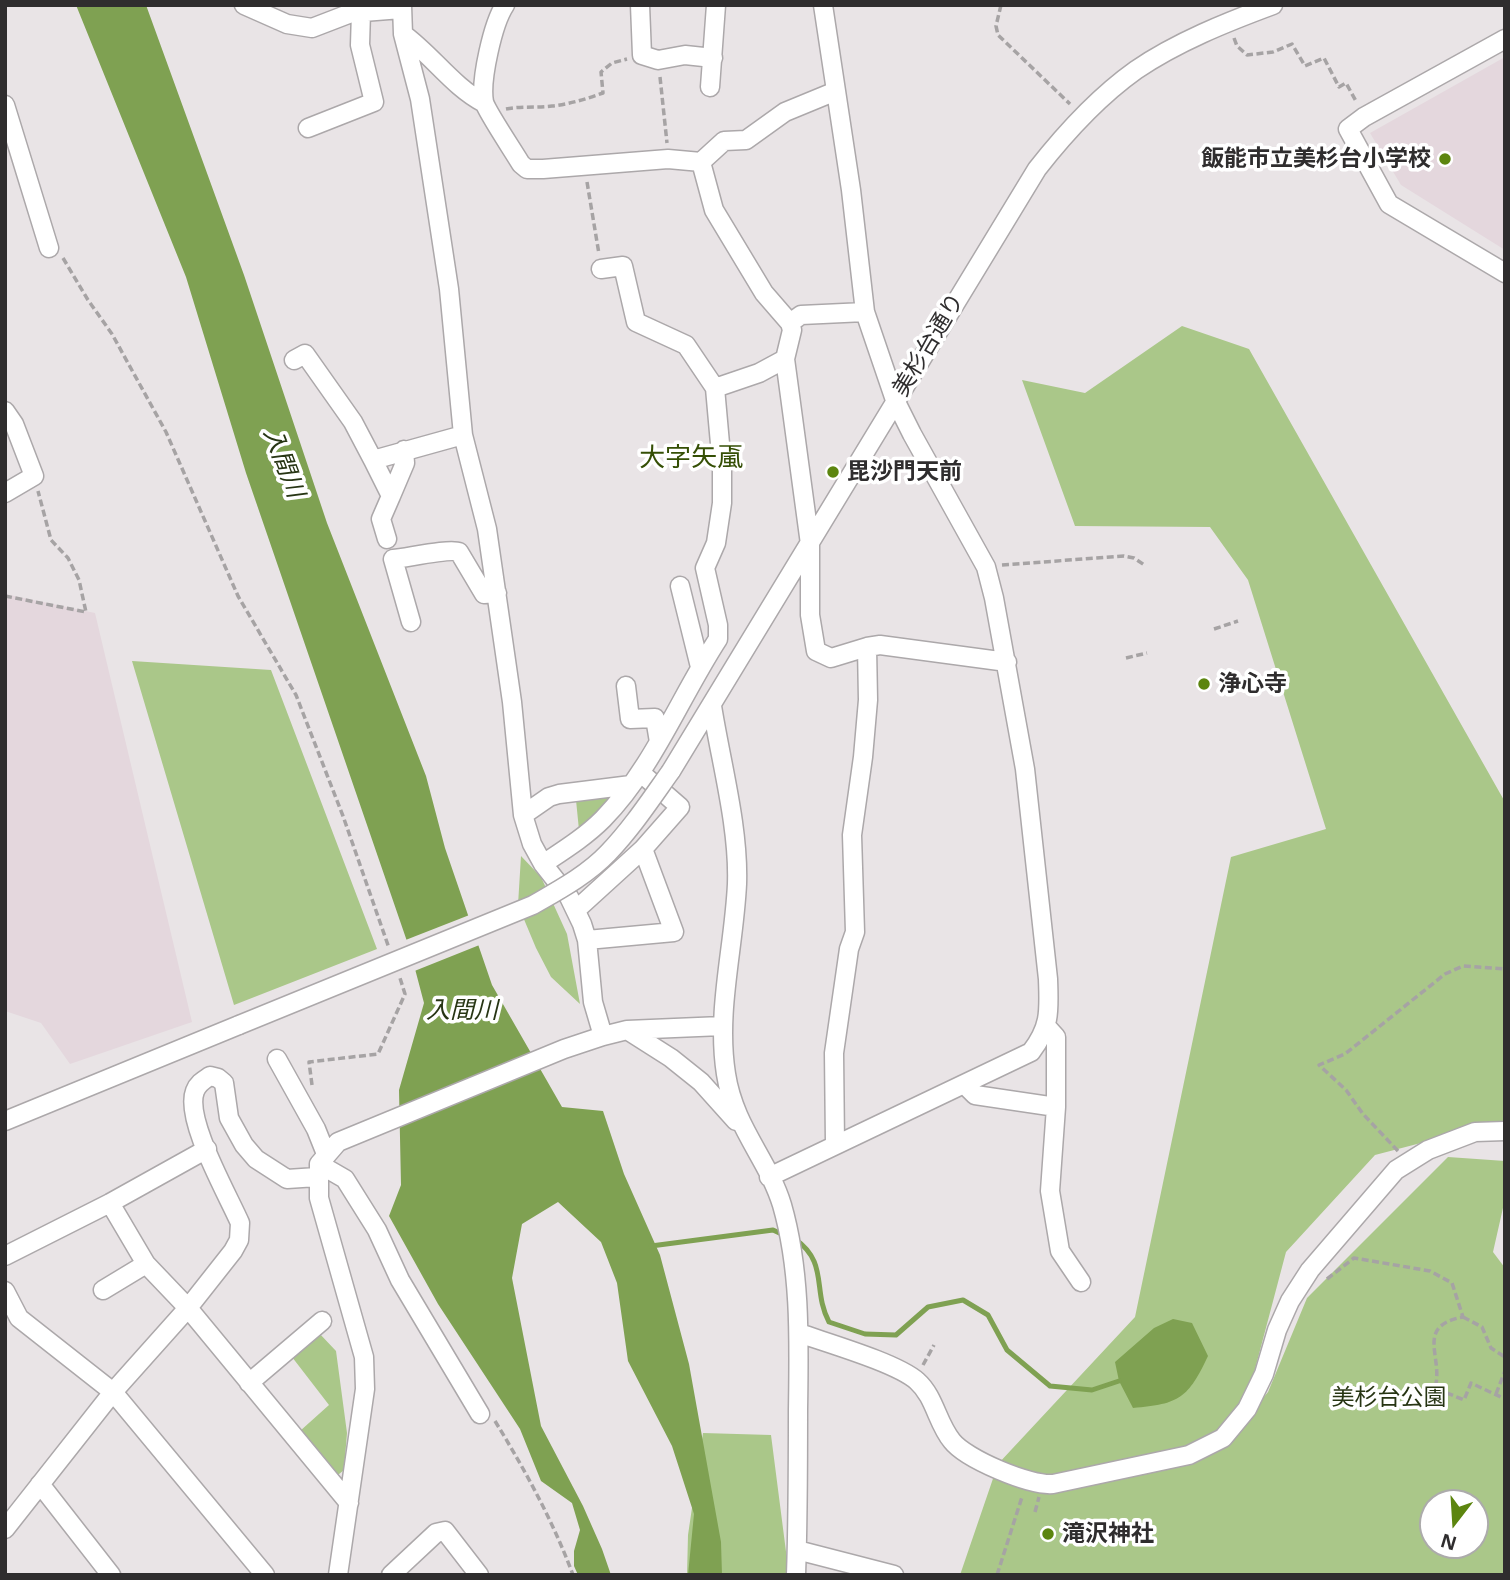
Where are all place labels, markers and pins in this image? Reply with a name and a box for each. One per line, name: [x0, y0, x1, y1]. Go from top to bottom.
place label: 飯能市立美杉台小学校: [1201, 145, 1431, 173]
marker: 飯能市立美杉台小学校: [1437, 151, 1453, 167]
place label: 毘沙門天前: [847, 458, 962, 486]
marker: 毘沙門天前: [825, 464, 841, 480]
place label: 浄心寺: [1218, 670, 1287, 698]
marker: 浄心寺: [1196, 676, 1212, 692]
place label: 滝沢神社: [1062, 1520, 1154, 1548]
marker: 滝沢神社: [1040, 1526, 1056, 1542]

